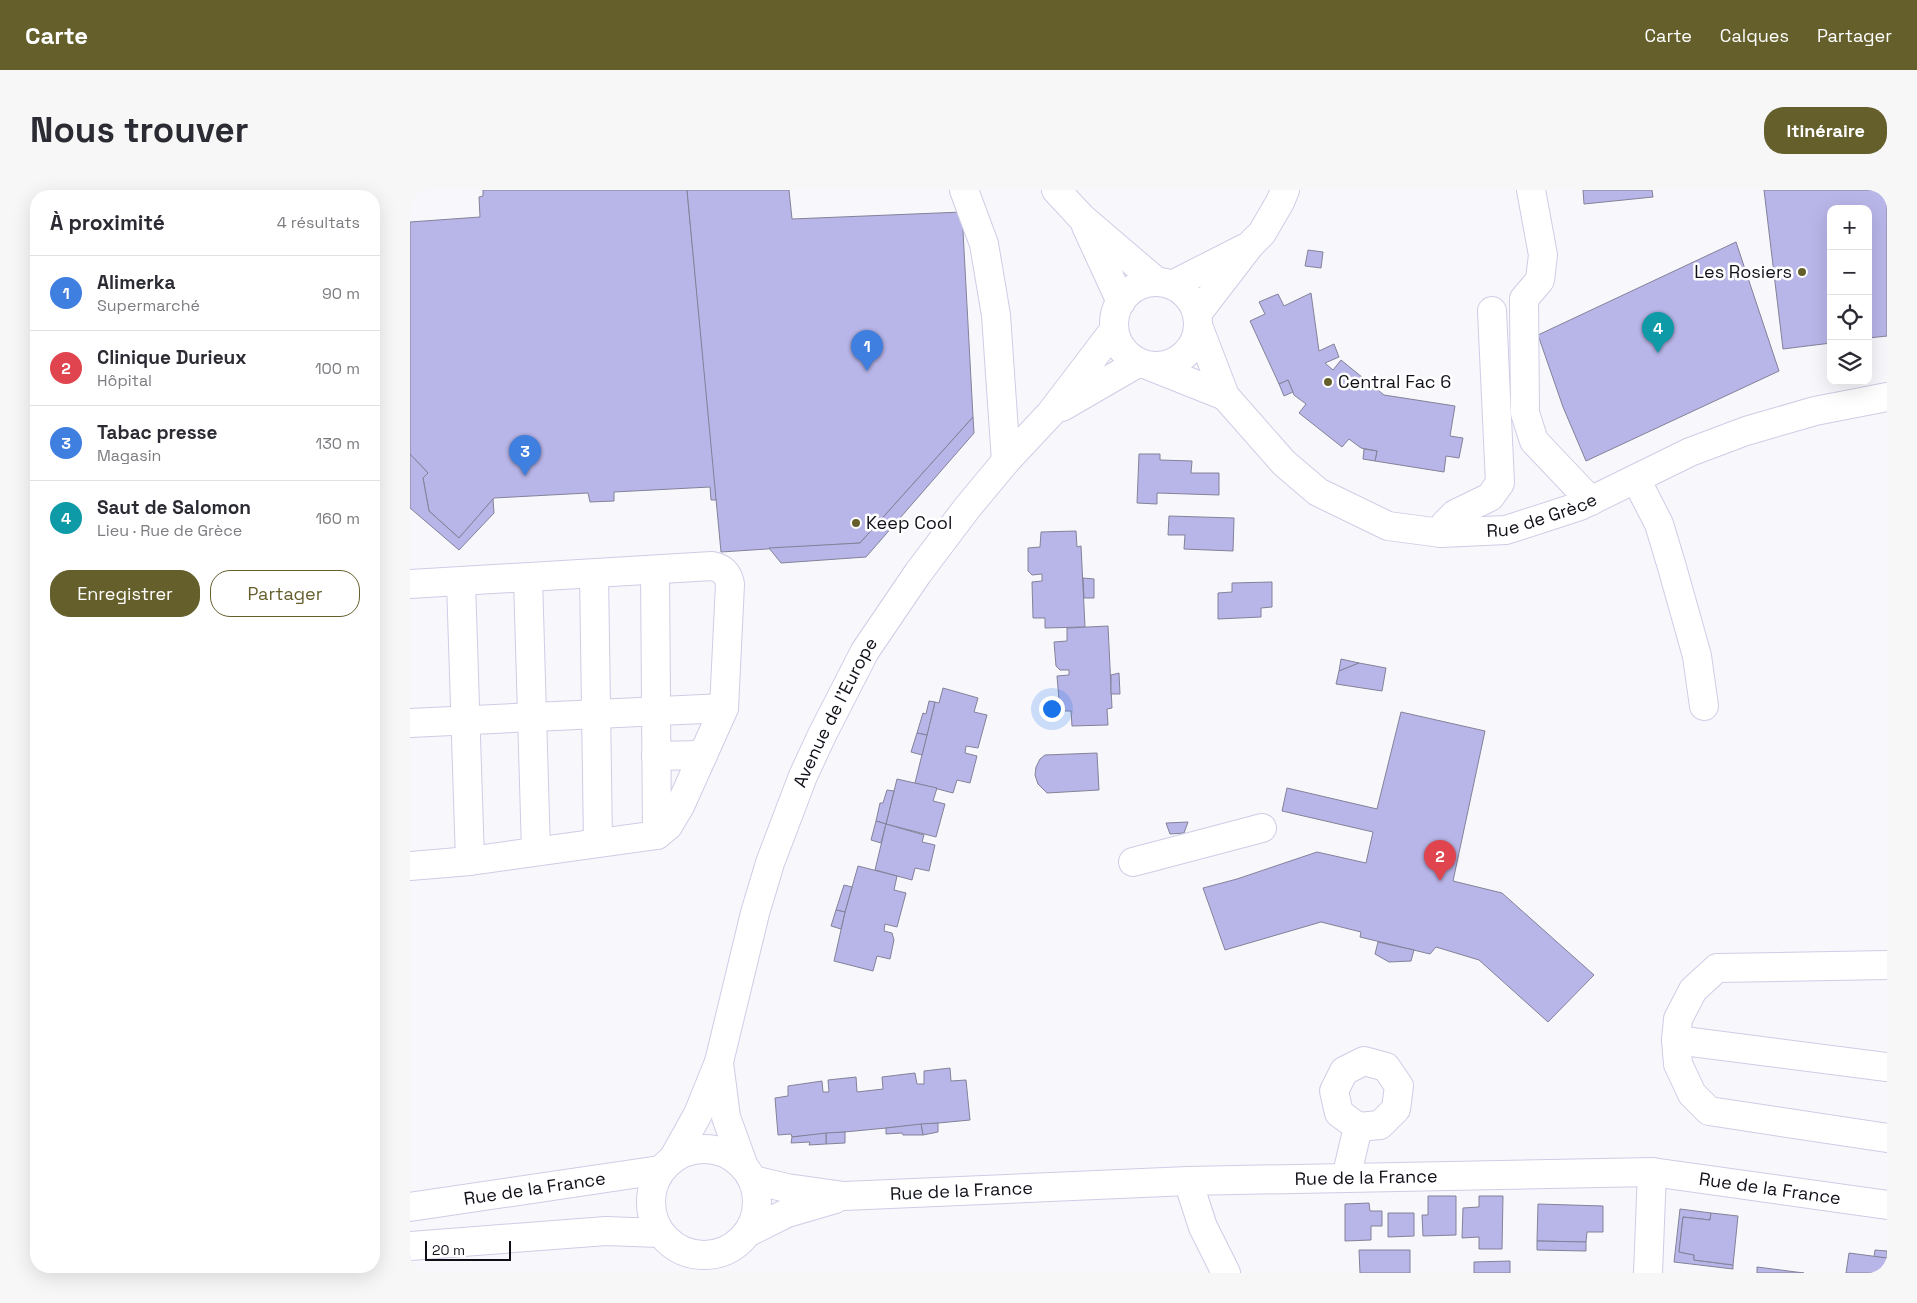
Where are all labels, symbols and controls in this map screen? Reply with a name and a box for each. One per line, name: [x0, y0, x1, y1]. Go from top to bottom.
text: Carte: [25, 20, 88, 51]
text: Carte: [1645, 24, 1692, 47]
text: Calques: [1720, 24, 1789, 47]
text: Partager: [1817, 24, 1892, 47]
button: Itinéraire: [1764, 107, 1887, 154]
text: Nous trouver: [30, 108, 249, 152]
map controls: [1827, 205, 1872, 385]
button: +: [1827, 205, 1872, 250]
text: À proximité: [50, 209, 165, 236]
text: 4 résultats: [277, 212, 360, 233]
button: −: [1827, 250, 1872, 295]
place label: Les Rosiers: [1694, 260, 1792, 283]
marker: Les Rosiers: [1796, 266, 1808, 278]
text: Alimerka: [97, 270, 175, 295]
text: 1: [62, 283, 70, 304]
text: 90 m: [322, 283, 360, 304]
text: Supermarché: [97, 295, 200, 316]
button: locate: [1827, 295, 1872, 340]
pin: 4: [1642, 312, 1674, 353]
pin: 1: [851, 330, 883, 371]
button: layers: [1827, 340, 1872, 385]
text: Clinique Durieux: [97, 345, 247, 370]
text: 2: [61, 358, 71, 379]
text: 100 m: [315, 358, 360, 379]
text: Hôpital: [97, 370, 152, 391]
place label: Central Fac 6: [1338, 370, 1451, 393]
marker: Central Fac 6: [1322, 376, 1334, 388]
text: Tabac presse: [97, 420, 218, 445]
text: 3: [61, 433, 71, 454]
text: 130 m: [316, 433, 360, 454]
pin: 3: [509, 435, 541, 476]
text: Magasin: [97, 445, 161, 466]
street label: Rue de Grèce: [1486, 487, 1601, 542]
text: Saut de Salomon: [97, 495, 251, 520]
text: 4: [61, 508, 71, 529]
text: 160 m: [315, 508, 360, 529]
place label: Keep Cool: [866, 511, 952, 534]
marker: Keep Cool: [850, 517, 862, 529]
text: Lieu · Rue de Grèce: [97, 520, 242, 541]
button: Enregistrer: [50, 570, 200, 617]
button: Partager: [210, 570, 360, 617]
street label: Avenue de l'Europe: [788, 633, 882, 791]
your location: [1039, 696, 1065, 722]
pin: 2: [1424, 840, 1456, 881]
street label: Rue de la France: [1294, 1164, 1438, 1190]
street label: Rue de la France: [462, 1166, 607, 1210]
street label: Rue de la France: [1698, 1167, 1842, 1209]
street label: Rue de la France: [889, 1176, 1033, 1205]
scale bar: [425, 1238, 511, 1261]
text: 20 m: [432, 1241, 465, 1259]

